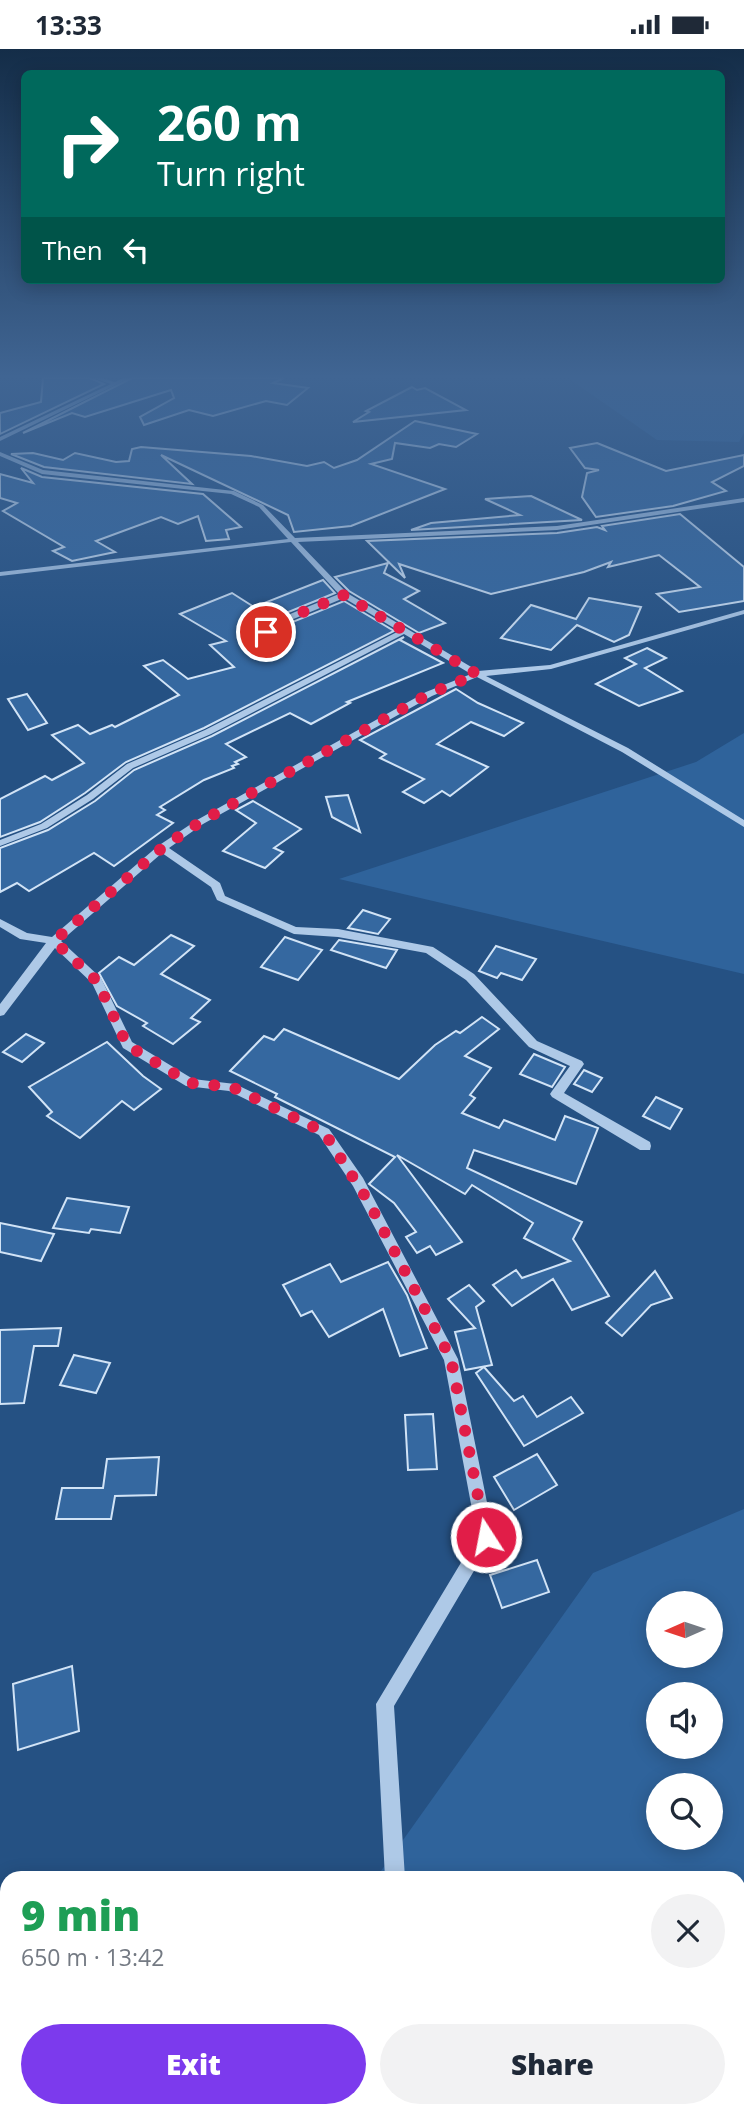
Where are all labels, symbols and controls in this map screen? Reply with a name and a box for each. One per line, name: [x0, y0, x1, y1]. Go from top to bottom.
text: 13:33: [35, 7, 102, 43]
text: 260 m: [157, 89, 302, 155]
icon: right: [42, 98, 133, 189]
text: Turn right: [157, 152, 305, 195]
icon: left: [117, 231, 155, 269]
text: Then: [42, 232, 103, 268]
pin: [236, 602, 296, 662]
icon: arrive: [247, 613, 285, 651]
position arrow: [449, 1500, 523, 1574]
north arrow: [646, 1591, 723, 1668]
map controls: [646, 1591, 723, 1850]
button: sound: [646, 1682, 723, 1759]
button: search: [646, 1773, 723, 1850]
text: 9 min: [21, 1886, 140, 1943]
button: close: [651, 1894, 725, 1968]
text: 650 m · 13:42: [21, 1941, 164, 1973]
button: Exit: [21, 2024, 366, 2104]
button: Share: [380, 2024, 725, 2104]

